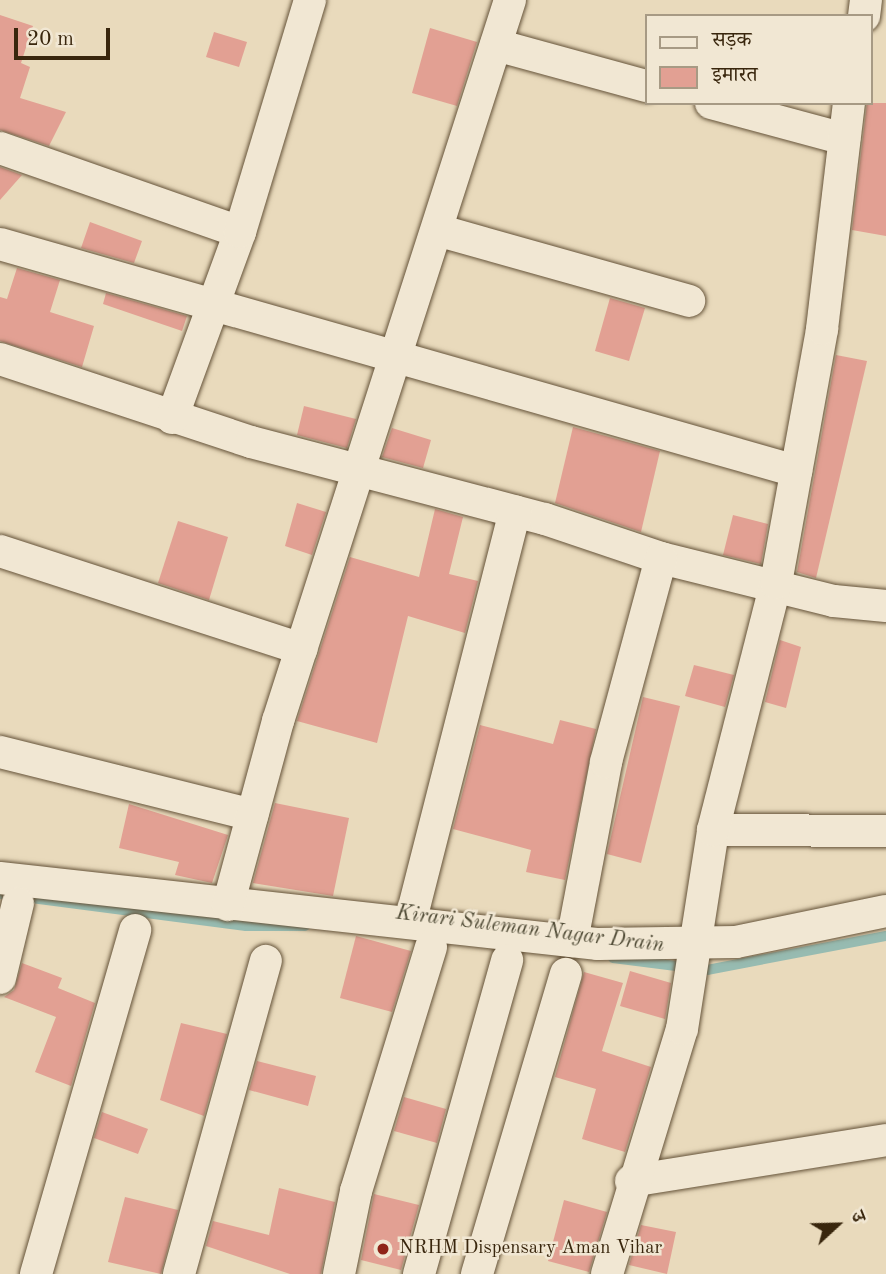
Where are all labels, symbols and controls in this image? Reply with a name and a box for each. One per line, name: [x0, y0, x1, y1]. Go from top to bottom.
scale bar: [18, 14, 114, 58]
legend: [644, 14, 872, 105]
text: 20 m: [27, 29, 74, 50]
text: सड़क: [712, 30, 751, 51]
text: इमारत: [712, 65, 758, 86]
water label: Kirari Suleman Nagar Drain: [394, 901, 666, 959]
north arrow: [802, 1190, 872, 1260]
text: उ: [846, 1209, 868, 1225]
place label: NRHM Dispensary Aman Vihar: [399, 1238, 662, 1260]
marker: NRHM Dispensary Aman Vihar: [373, 1239, 393, 1259]

